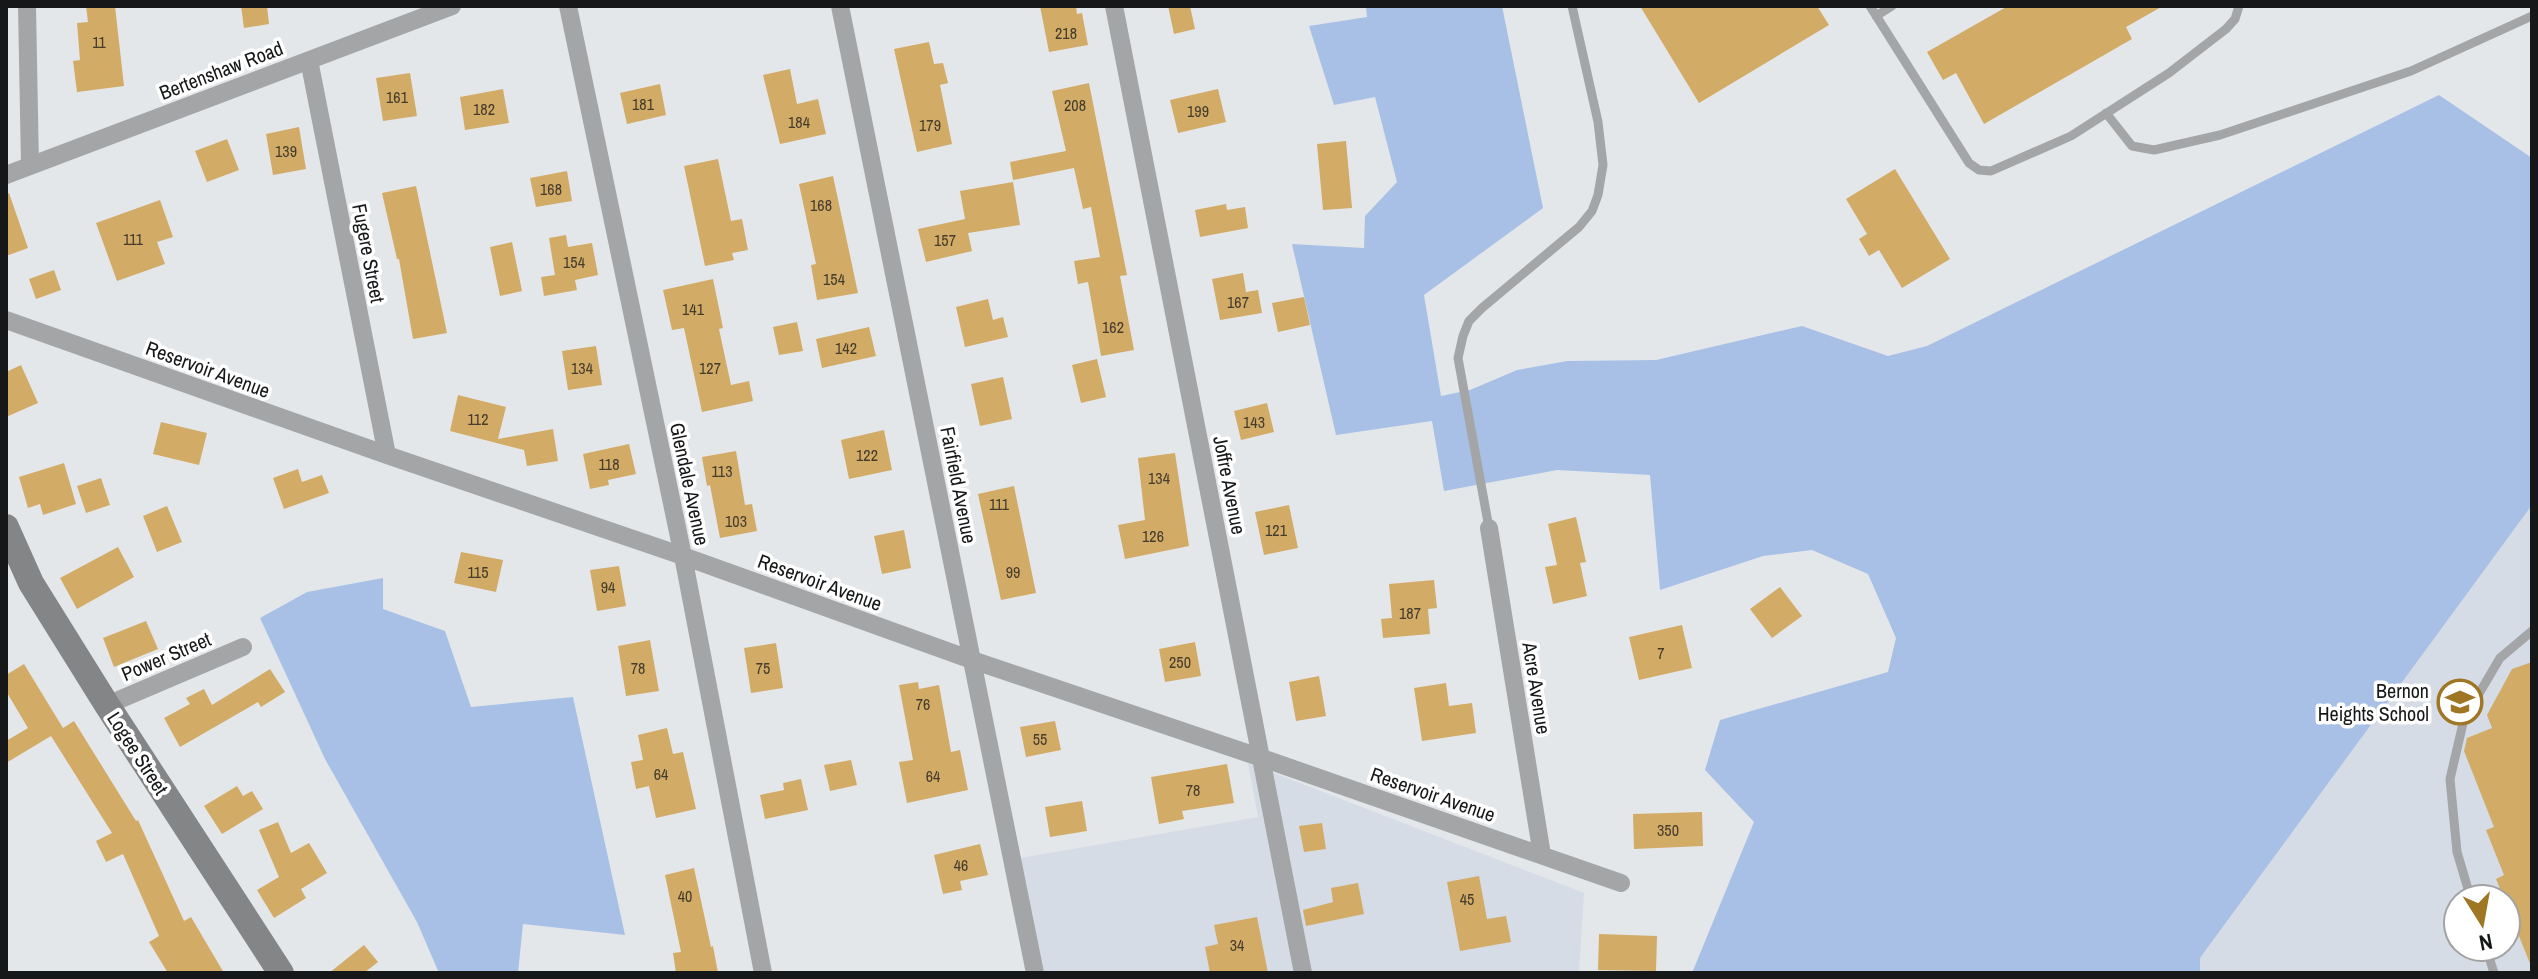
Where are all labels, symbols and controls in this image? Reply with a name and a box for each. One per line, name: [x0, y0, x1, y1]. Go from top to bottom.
house number: 218: [1055, 22, 1077, 44]
house number: 11: [92, 31, 107, 53]
street label: Bertenshaw Road: [155, 34, 287, 106]
house number: 161: [386, 86, 409, 108]
house number: 181: [632, 93, 655, 115]
house number: 208: [1064, 94, 1086, 116]
house number: 182: [473, 98, 495, 120]
house number: 199: [1187, 100, 1209, 122]
house number: 184: [788, 111, 810, 133]
house number: 179: [919, 114, 941, 136]
house number: 139: [275, 140, 297, 162]
house number: 168: [540, 178, 562, 200]
house number: 168: [810, 194, 832, 216]
street label: Fugere Street: [346, 201, 392, 305]
house number: 111: [123, 228, 144, 250]
house number: 157: [934, 229, 956, 251]
house number: 154: [563, 251, 585, 273]
house number: 154: [823, 268, 845, 290]
house number: 167: [1227, 291, 1249, 313]
house number: 141: [682, 298, 705, 320]
house number: 162: [1102, 316, 1124, 338]
street label: Reservoir Avenue: [142, 334, 274, 404]
house number: 142: [835, 337, 857, 359]
house number: 134: [571, 357, 593, 379]
house number: 127: [699, 357, 721, 379]
house number: 112: [468, 408, 488, 430]
house number: 143: [1243, 411, 1265, 433]
street label: Glendale Avenue: [664, 420, 716, 548]
street label: Fairfield Avenue: [934, 424, 984, 546]
street label: Joffre Avenue: [1207, 433, 1253, 537]
house number: 122: [856, 444, 878, 466]
house number: 118: [599, 453, 619, 475]
house number: 113: [712, 460, 732, 482]
house number: 134: [1148, 467, 1170, 489]
house number: 111: [989, 493, 1010, 515]
house number: 103: [725, 510, 747, 532]
house number: 121: [1265, 519, 1288, 541]
house number: 126: [1142, 525, 1164, 547]
street label: Reservoir Avenue: [754, 547, 886, 617]
house number: 115: [468, 561, 488, 583]
house number: 99: [1006, 561, 1020, 583]
house number: 94: [601, 576, 615, 598]
house number: 187: [1399, 602, 1421, 624]
street label: Power Street: [117, 625, 215, 687]
street label: Acre Avenue: [1516, 639, 1558, 736]
house number: 7: [1657, 642, 1665, 664]
house number: 250: [1169, 651, 1191, 673]
house number: 78: [631, 657, 645, 679]
house number: 75: [756, 657, 770, 679]
place label: Bernon Heights School: [2318, 677, 2429, 727]
school or university icon: Bernon Heights School: [2436, 678, 2484, 726]
house number: 76: [916, 693, 930, 715]
street label: Logee Street: [101, 706, 175, 800]
house number: 55: [1033, 728, 1047, 750]
street label: Reservoir Avenue: [1367, 760, 1499, 828]
house number: 64: [654, 763, 668, 785]
house number: 64: [926, 765, 940, 787]
house number: 78: [1186, 779, 1200, 801]
house number: 350: [1657, 819, 1679, 841]
house number: 46: [954, 854, 968, 876]
north arrow: [2442, 883, 2522, 963]
house number: 40: [678, 885, 692, 907]
house number: 45: [1460, 888, 1474, 910]
text: N: [2477, 927, 2495, 959]
house number: 34: [1230, 934, 1244, 956]

